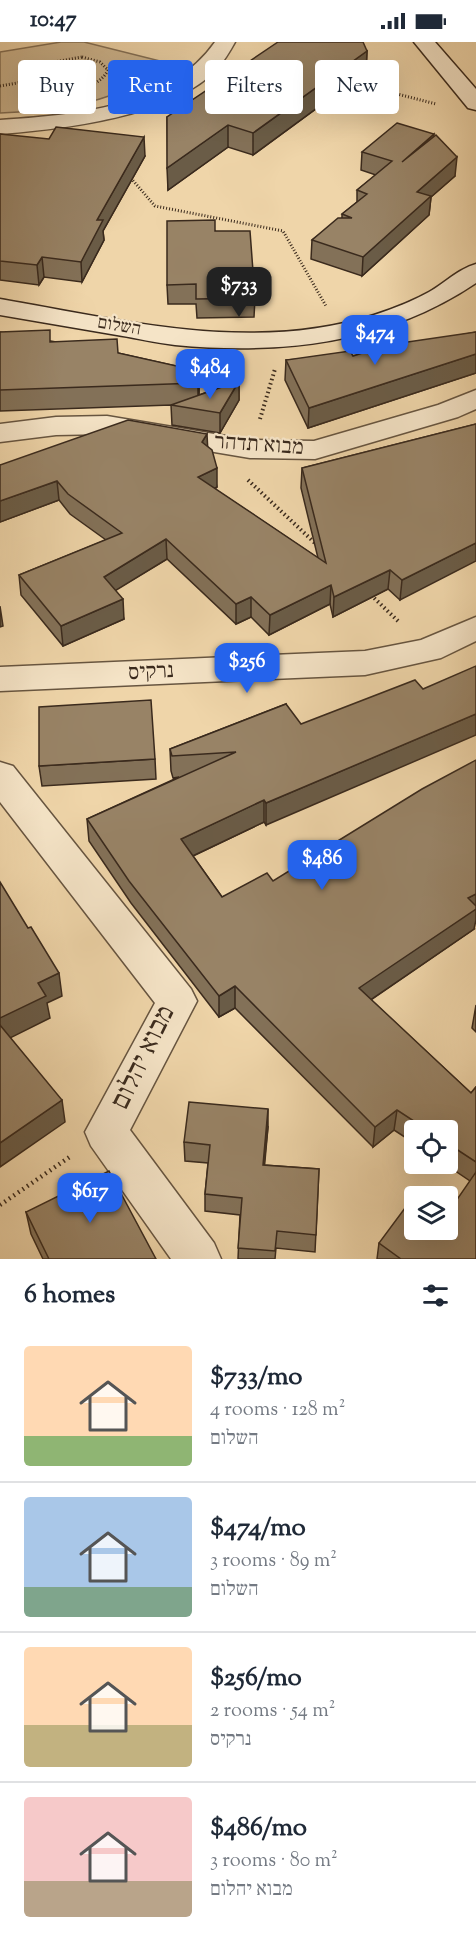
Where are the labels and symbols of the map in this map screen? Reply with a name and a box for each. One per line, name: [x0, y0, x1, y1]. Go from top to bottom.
pin: $733: [203, 267, 275, 318]
street label: השלום: [95, 310, 143, 344]
pin: $474: [339, 315, 411, 366]
pin: $484: [174, 349, 246, 400]
street label: מבוא תדהר: [213, 427, 305, 465]
pin: $256: [211, 643, 283, 694]
street label: נרקיס: [127, 656, 175, 690]
pin: $486: [286, 840, 358, 891]
street label: מבוא יהלום: [102, 999, 186, 1117]
pin: $617: [54, 1173, 126, 1224]

